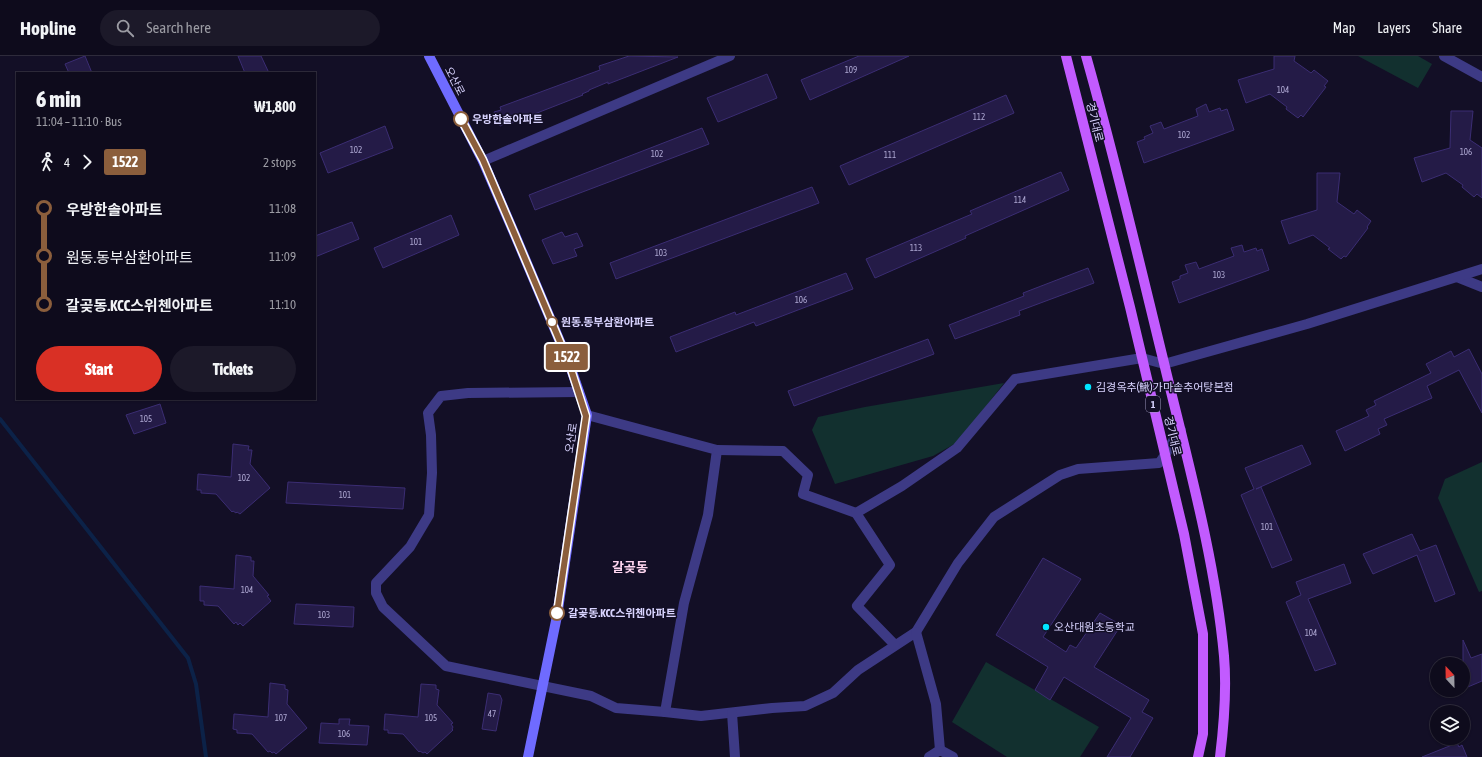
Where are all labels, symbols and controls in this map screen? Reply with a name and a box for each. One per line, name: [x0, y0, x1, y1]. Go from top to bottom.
search box: [100, 10, 380, 46]
text: Hopline: [20, 17, 76, 39]
icon: search: [114, 17, 136, 39]
text: Search here: [146, 19, 211, 36]
text: Map: [1333, 20, 1355, 36]
text: Layers: [1377, 20, 1410, 36]
text: Share: [1432, 20, 1462, 36]
street label: 오산로: [443, 65, 467, 97]
house number: 109: [845, 65, 857, 75]
house number: 104: [1277, 85, 1289, 95]
text: 6 min: [36, 86, 81, 112]
text: ₩1,800: [254, 98, 296, 115]
street label: 경기대로: [1084, 101, 1106, 143]
marker: 우방한솔아파트: [453, 111, 469, 127]
house number: 112: [973, 112, 985, 122]
place label: 우방한솔아파트: [472, 113, 543, 125]
text: 11:04 – 11:10 · Bus: [36, 114, 122, 129]
house number: 102: [1178, 130, 1190, 140]
house number: 102: [350, 145, 362, 155]
house number: 106: [1460, 147, 1472, 157]
house number: 102: [651, 149, 663, 159]
house number: 111: [884, 150, 896, 160]
icon: walk: [36, 151, 58, 173]
icon: forward: [76, 151, 98, 173]
text: 1522: [112, 154, 138, 170]
text: 4: [64, 155, 70, 170]
text: 2 stops: [263, 155, 296, 170]
house number: 114: [1014, 195, 1026, 205]
text: 우방한솔아파트: [66, 201, 163, 218]
text: 11:08: [269, 201, 296, 216]
house number: 101: [410, 237, 422, 247]
house number: 113: [910, 243, 922, 253]
house number: 103: [655, 248, 667, 258]
text: 원동.동부삼환아파트: [66, 249, 193, 266]
text: 11:09: [269, 249, 296, 264]
house number: 103: [1213, 270, 1225, 280]
house number: 106: [795, 295, 807, 305]
text: 갈곶동.KCC스위첸아파트: [66, 297, 213, 314]
text: 11:10: [269, 297, 296, 312]
marker: 원동.동부삼환아파트: [546, 316, 558, 328]
place label: 원동.동부삼환아파트: [561, 316, 654, 328]
line badge: 1522: [539, 344, 595, 370]
button: Start: [36, 346, 162, 392]
button: Tickets: [170, 346, 296, 392]
text: 1522: [554, 349, 580, 365]
place label: 김경옥추(鰍)가마솥추어탕본점: [1096, 381, 1234, 393]
marker: 김경옥추(鰍)가마솥추어탕본점: [1083, 382, 1093, 392]
road number: 1: [1146, 396, 1160, 412]
house number: 105: [140, 414, 152, 424]
street label: 경기대로: [1162, 415, 1184, 457]
street label: 오산로: [563, 422, 579, 454]
house number: 102: [238, 473, 250, 483]
house number: 101: [339, 490, 351, 500]
house number: 101: [1261, 522, 1273, 532]
district label: 갈곶동: [612, 560, 648, 575]
house number: 104: [241, 585, 253, 595]
marker: 갈곶동.KCC스위첸아파트: [549, 605, 565, 621]
place label: 갈곶동.KCC스위첸아파트: [568, 607, 676, 619]
house number: 103: [318, 610, 330, 620]
place label: 오산대원초등학교: [1054, 621, 1135, 633]
marker: 오산대원초등학교: [1041, 622, 1051, 632]
house number: 104: [1305, 628, 1317, 638]
north arrow: [1430, 657, 1470, 697]
map controls: [1430, 657, 1470, 745]
button: layers: [1430, 705, 1470, 745]
house number: 47: [488, 709, 496, 719]
house number: 107: [275, 713, 287, 723]
house number: 105: [425, 713, 437, 723]
house number: 106: [338, 729, 350, 739]

